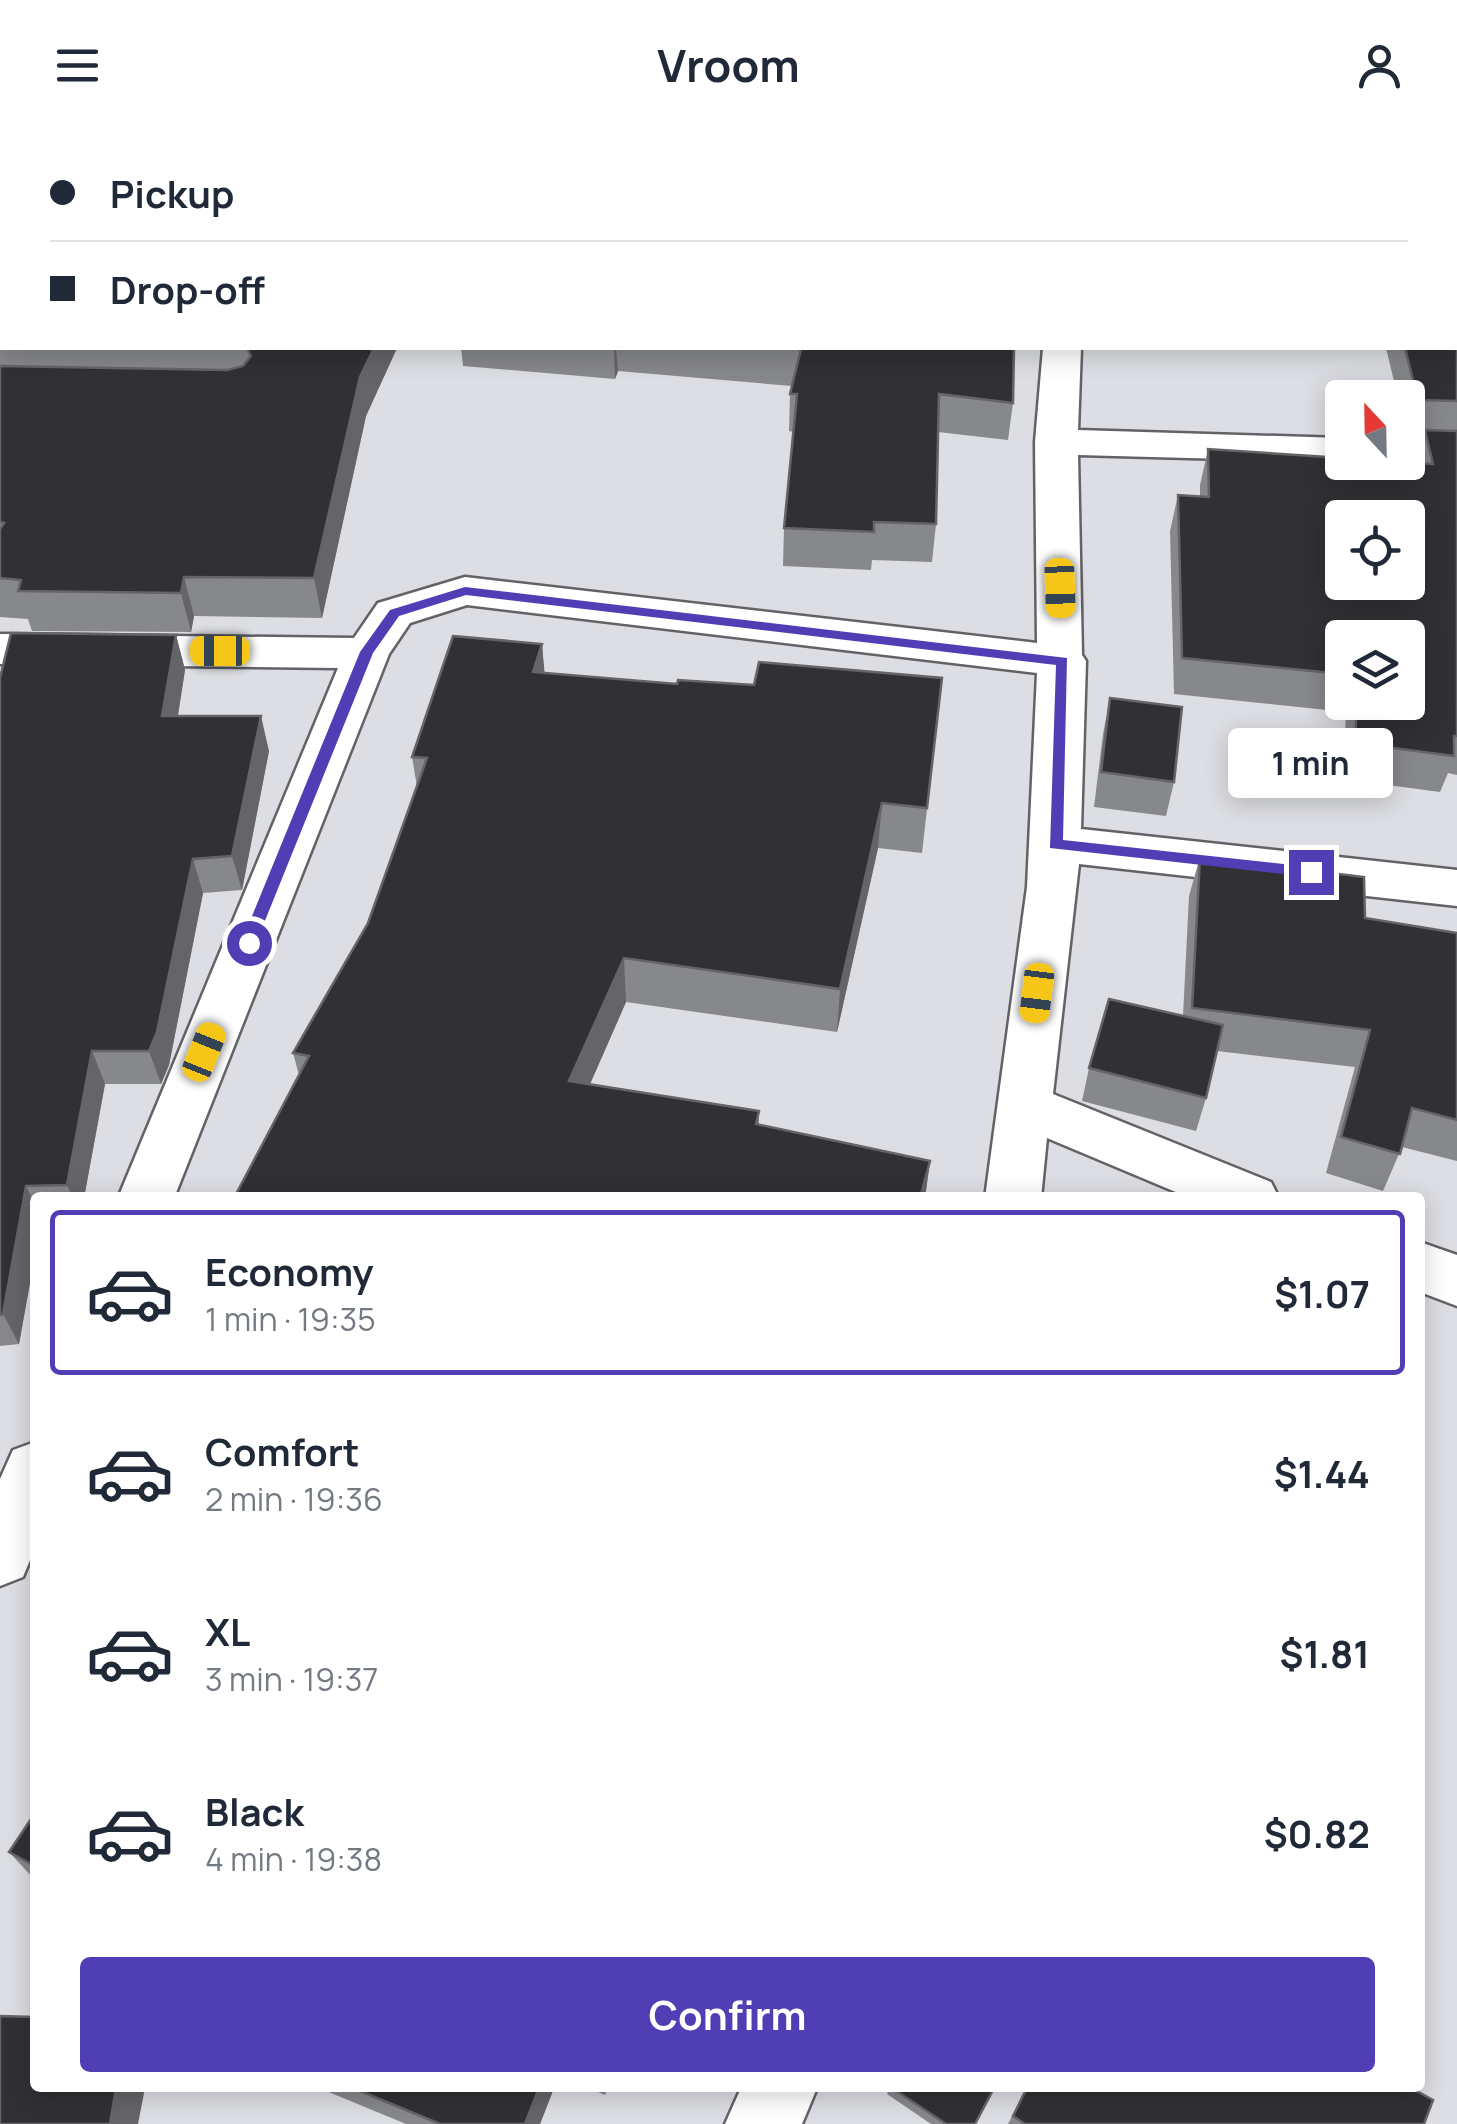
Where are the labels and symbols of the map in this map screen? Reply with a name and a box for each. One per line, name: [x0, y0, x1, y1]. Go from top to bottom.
north arrow: [1325, 380, 1425, 480]
car: [1044, 557, 1076, 619]
car: [190, 636, 250, 666]
callout: 1 min: [1228, 727, 1394, 797]
route end: [1289, 850, 1334, 895]
route start: [227, 921, 272, 966]
car: [1018, 961, 1056, 1025]
car: [179, 1019, 229, 1085]

